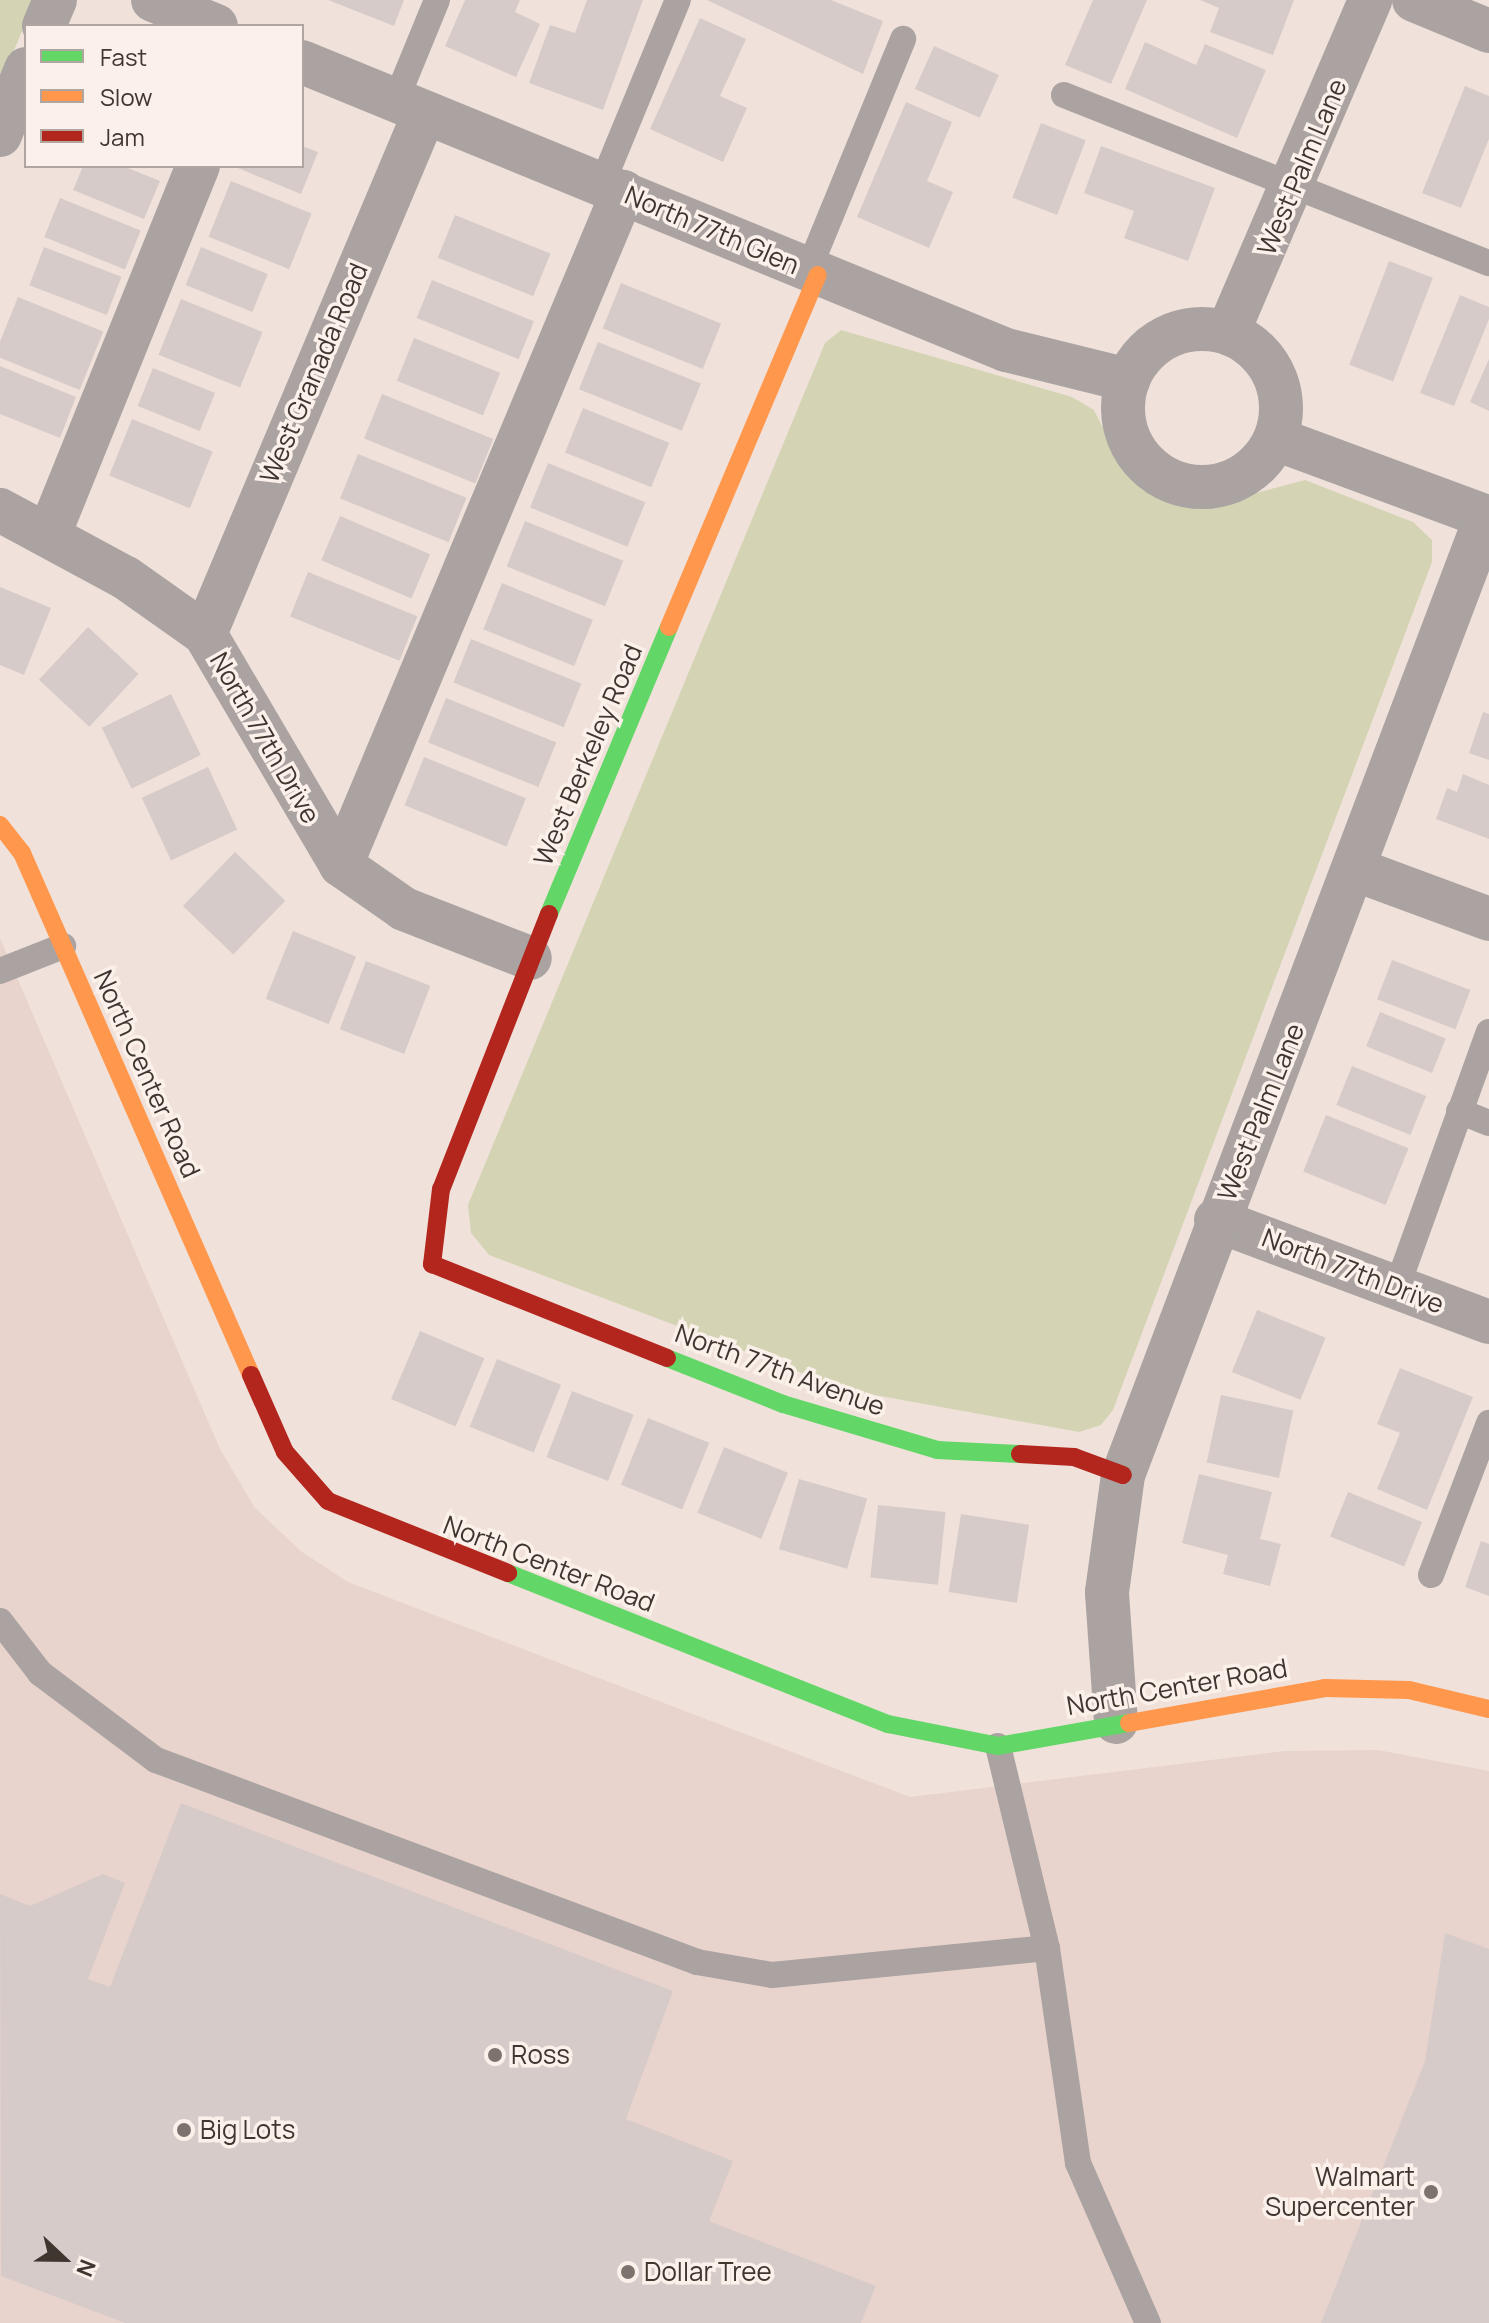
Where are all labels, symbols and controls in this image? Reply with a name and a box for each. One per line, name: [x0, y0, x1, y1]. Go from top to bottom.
legend: [24, 24, 304, 168]
text: Fast: [100, 40, 147, 73]
street label: West Palm Lane: [1251, 74, 1353, 260]
text: Slow: [100, 80, 153, 113]
text: Jam: [100, 120, 145, 153]
street label: North 77th Glen: [620, 179, 804, 281]
street label: West Granada Road: [254, 259, 374, 487]
street label: West Berkeley Road: [527, 640, 649, 870]
street label: North 77th Drive: [203, 647, 327, 829]
street label: North Center Road: [87, 965, 207, 1183]
street label: West Palm Lane: [1211, 1019, 1311, 1205]
street label: North 77th Drive: [1258, 1222, 1448, 1320]
street label: North 77th Avenue: [671, 1318, 889, 1422]
street label: North Center Road: [439, 1509, 659, 1619]
street label: North Center Road: [1064, 1652, 1290, 1722]
place label: Ross: [511, 2039, 570, 2071]
marker: Ross: [486, 2046, 504, 2064]
place label: Big Lots: [200, 2114, 295, 2146]
marker: Big Lots: [175, 2121, 193, 2139]
place label: Walmart Supercenter: [1265, 2161, 1415, 2222]
marker: Walmart Supercenter: [1422, 2183, 1440, 2201]
north arrow: [24, 2219, 104, 2299]
text: N: [69, 2255, 103, 2281]
place label: Dollar Tree: [644, 2256, 772, 2288]
marker: Dollar Tree: [619, 2263, 637, 2281]

